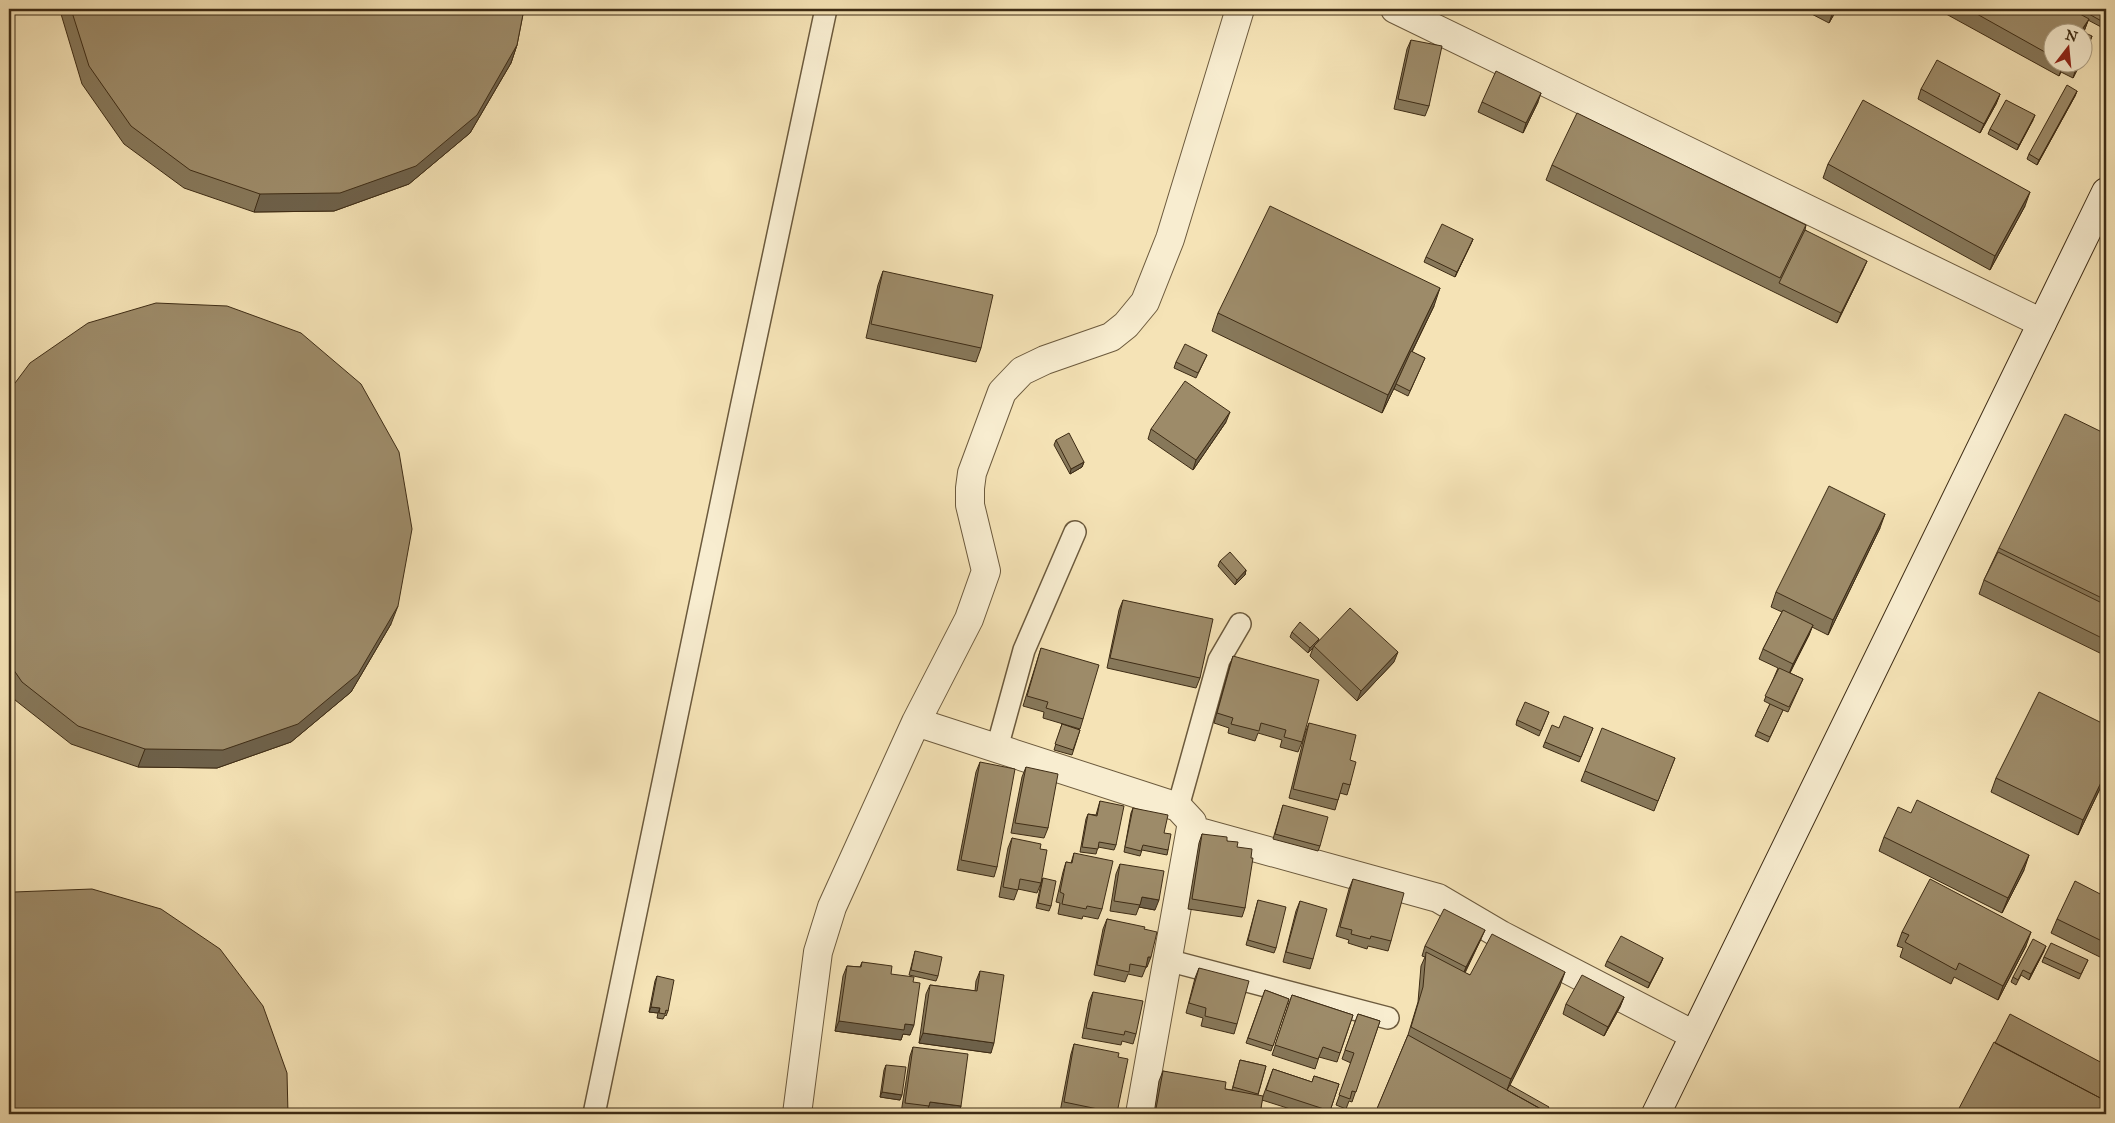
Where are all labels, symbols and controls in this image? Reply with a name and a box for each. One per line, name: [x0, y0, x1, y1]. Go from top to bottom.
north arrow: [2042, 22, 2092, 72]
text: N: [2063, 26, 2080, 46]

